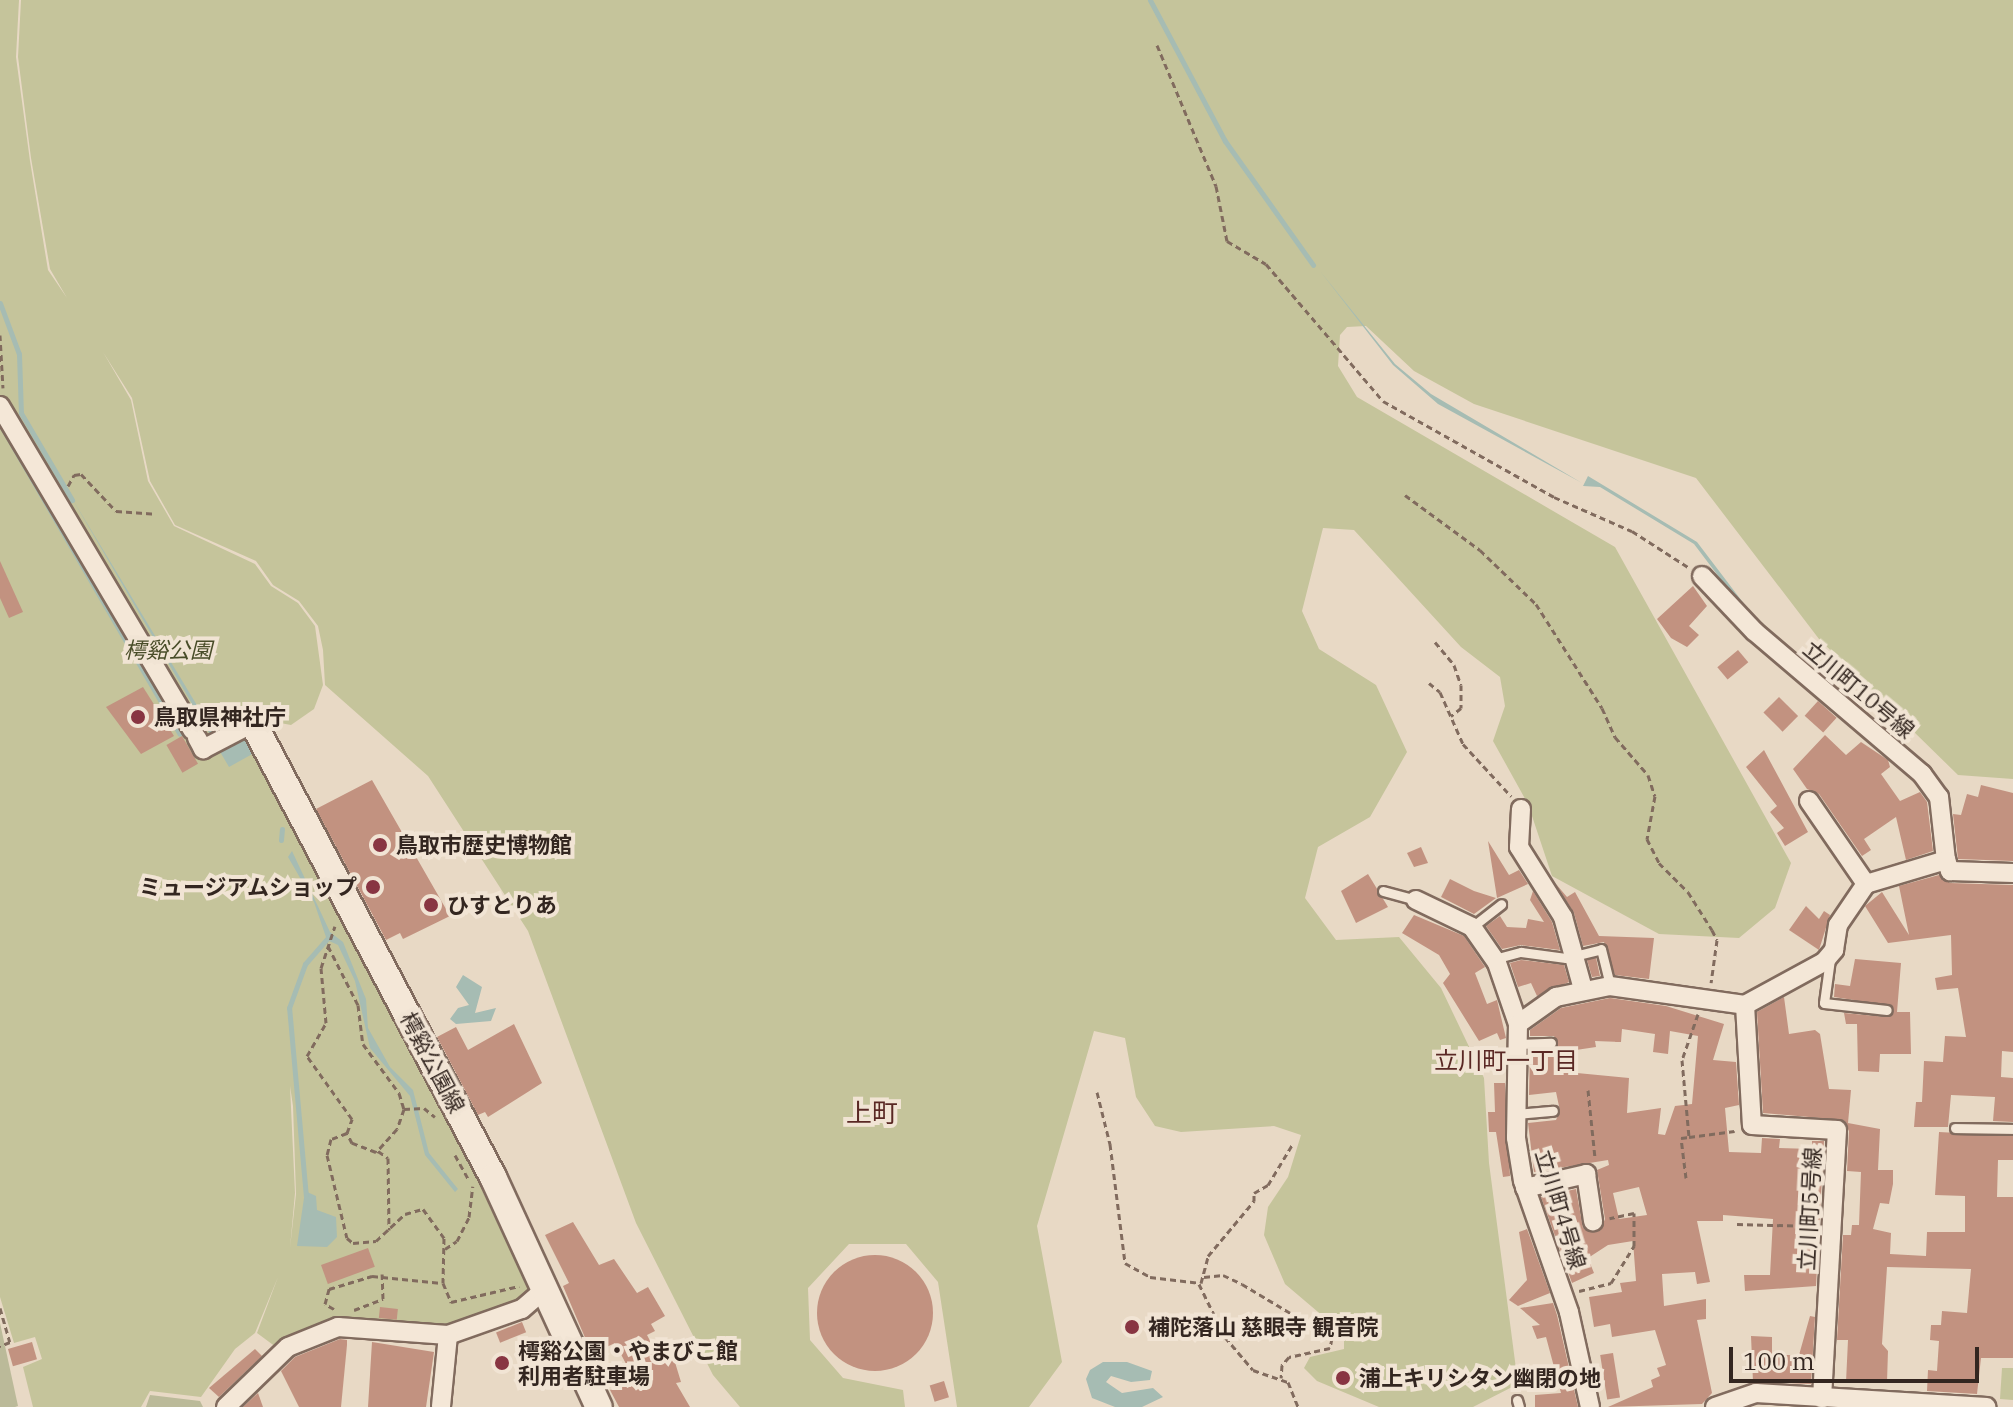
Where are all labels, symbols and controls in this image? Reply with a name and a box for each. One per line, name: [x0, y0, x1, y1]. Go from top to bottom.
street label: 立川町10号線: [1798, 635, 1920, 743]
park label: 樗谿公園: [124, 637, 212, 663]
place label: 鳥取県神社庁: [154, 704, 286, 730]
marker: 鳥取県神社庁: [129, 708, 147, 726]
place label: 鳥取市歴史博物館: [396, 832, 572, 858]
marker: 鳥取市歴史博物館: [371, 836, 389, 854]
place label: ミュージアムショップ: [137, 874, 357, 900]
marker: ミュージアムショップ: [364, 878, 382, 896]
place label: ひすとりあ: [447, 892, 557, 918]
marker: ひすとりあ: [422, 896, 440, 914]
street label: 樗谿公園線: [396, 1007, 470, 1117]
district label: 立川町一丁目: [1434, 1047, 1578, 1075]
district label: 上町: [846, 1097, 898, 1129]
street label: 立川町4号線: [1530, 1146, 1592, 1272]
street label: 立川町5号線: [1793, 1147, 1825, 1271]
place label: 補陀落山 慈眼寺 観音院: [1148, 1314, 1378, 1340]
marker: 補陀落山 慈眼寺 観音院: [1123, 1318, 1141, 1336]
scale bar: [1733, 1331, 1983, 1381]
place label: 樗谿公園・やまびこ館 利用者駐車場: [518, 1337, 738, 1388]
text: 100 m: [1743, 1345, 1815, 1377]
marker: 樗谿公園・やまびこ館 利用者駐車場: [493, 1354, 511, 1372]
place label: 浦上キリシタン幽閉の地: [1359, 1365, 1601, 1391]
marker: 浦上キリシタン幽閉の地: [1334, 1369, 1352, 1387]

